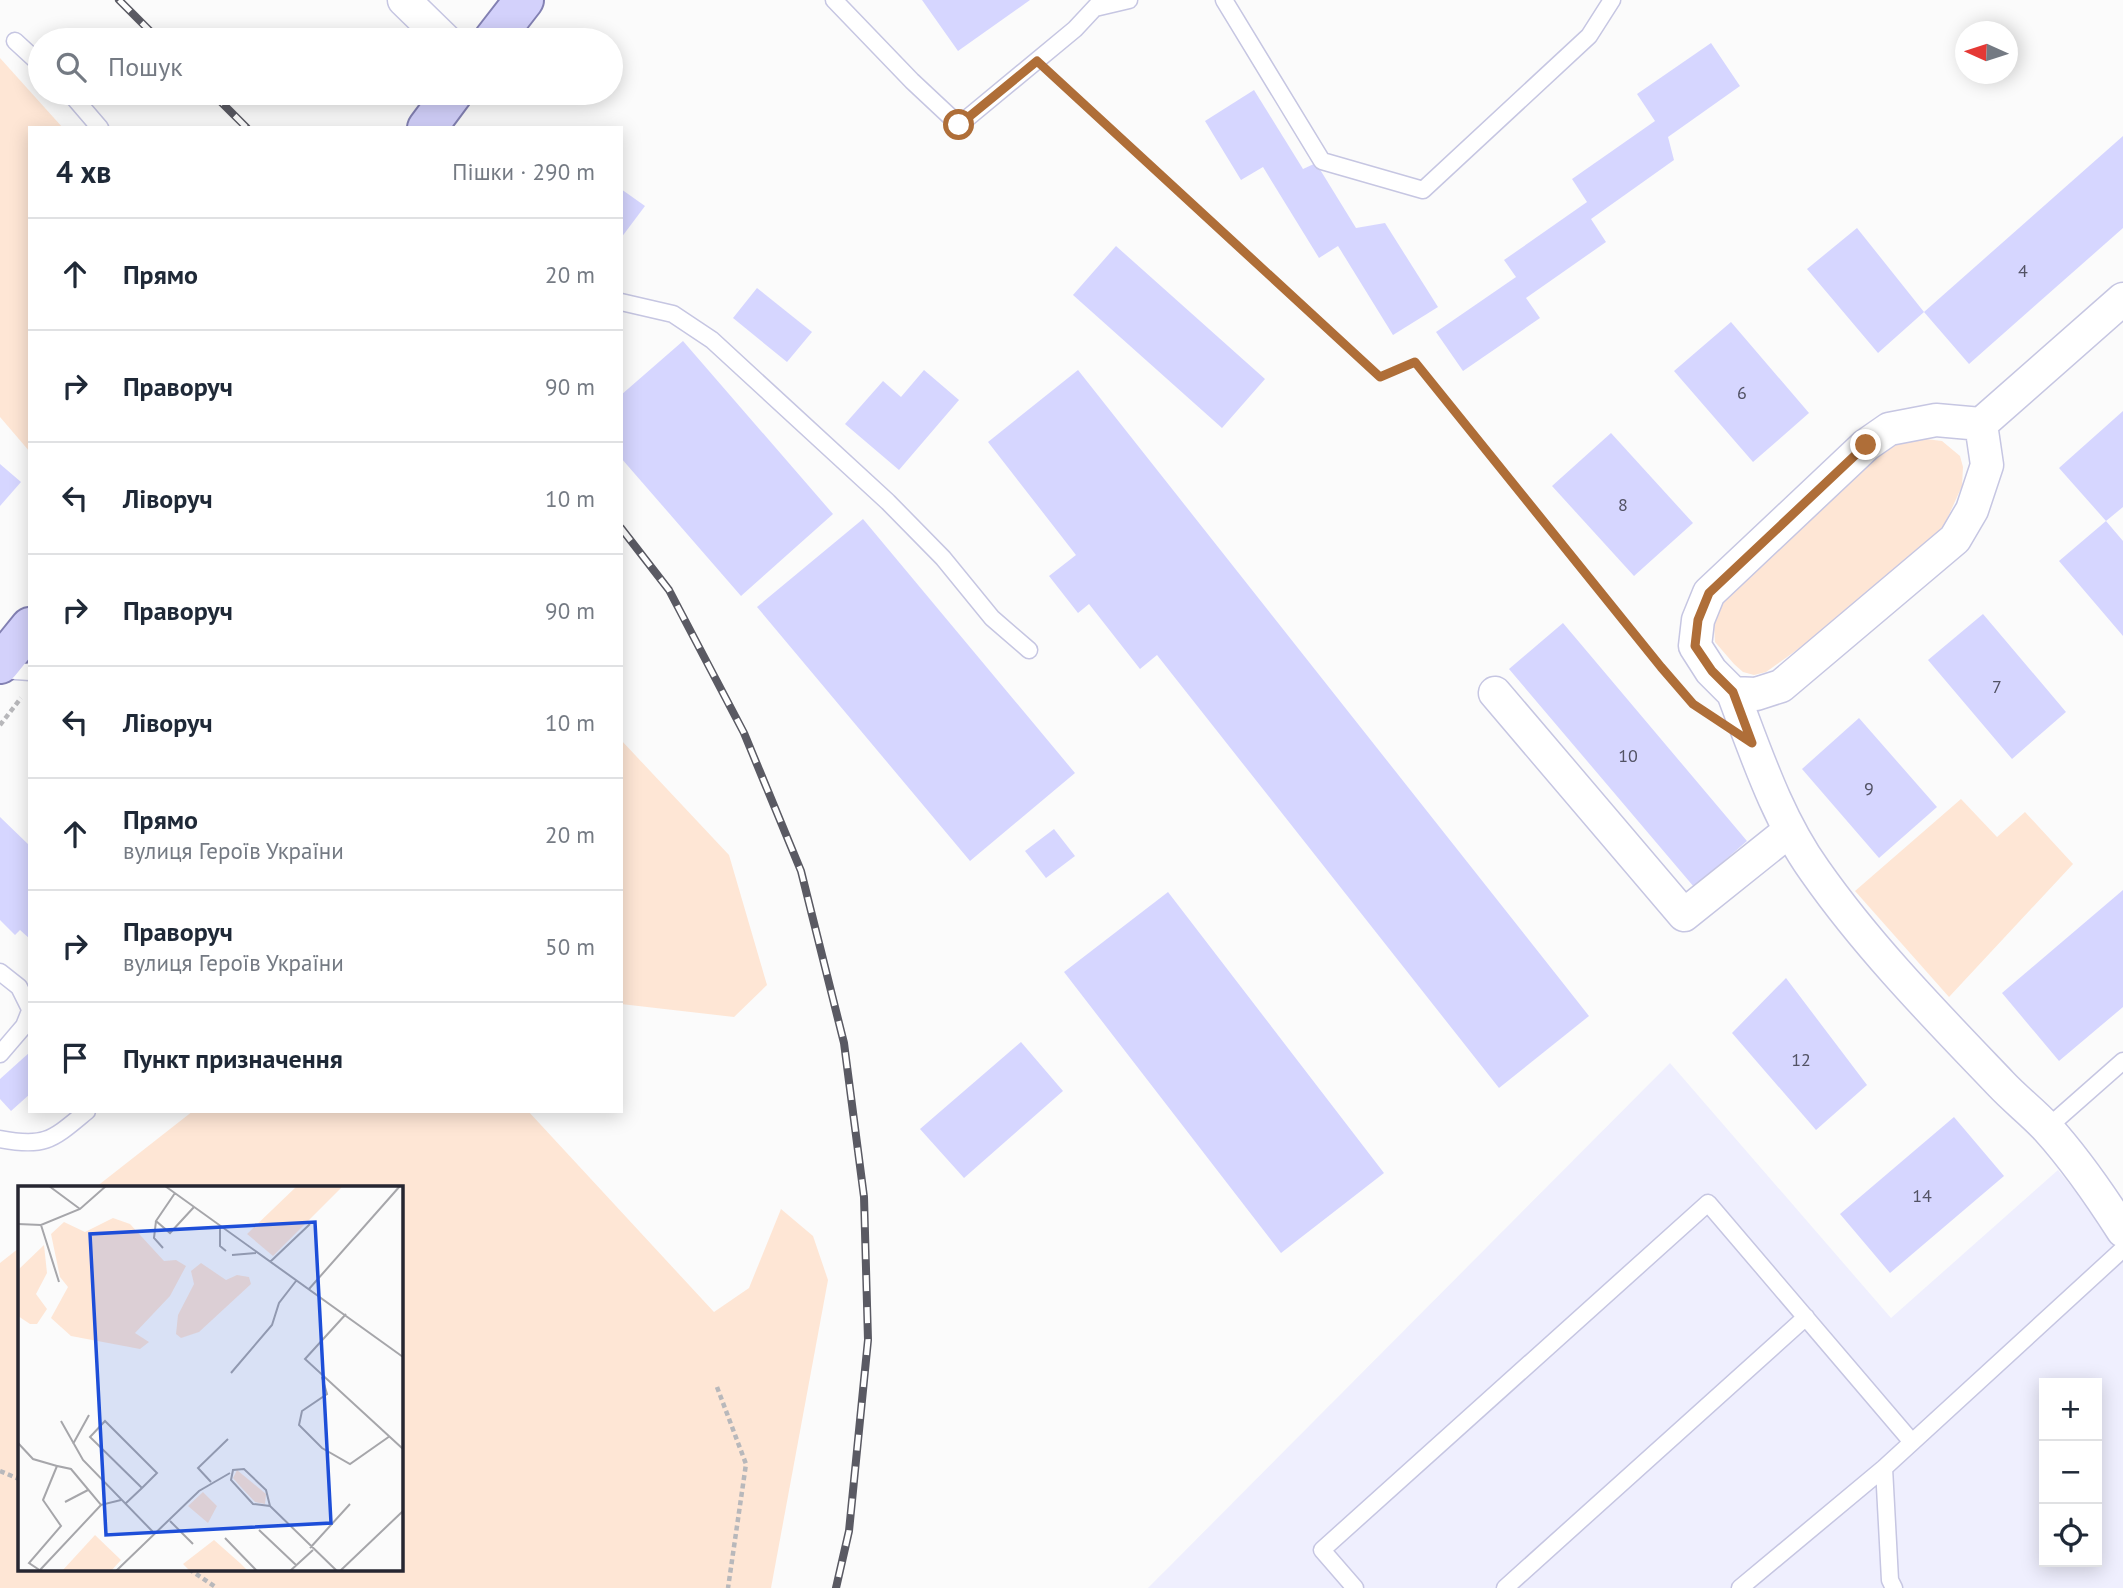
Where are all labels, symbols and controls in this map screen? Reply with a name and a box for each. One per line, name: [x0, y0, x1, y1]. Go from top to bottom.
north arrow: [1955, 21, 2018, 84]
search box: [28, 28, 623, 105]
icon: search: [52, 48, 90, 86]
text: Пошук: [108, 50, 183, 83]
route start: [943, 109, 974, 140]
text: 4 хв: [56, 152, 112, 191]
text: Пішки · 290 m: [452, 157, 595, 186]
icon: ahead: [56, 255, 94, 293]
text: Прямо: [123, 258, 198, 291]
house number: 4: [2018, 259, 2028, 282]
text: 20 m: [545, 260, 595, 289]
icon: right: [56, 367, 94, 405]
text: Праворуч: [123, 370, 233, 403]
text: 90 m: [545, 372, 595, 401]
house number: 6: [1737, 381, 1747, 404]
route end: [1850, 429, 1881, 460]
icon: left: [56, 479, 94, 517]
text: Ліворуч: [123, 482, 213, 515]
text: 10 m: [545, 484, 595, 513]
house number: 8: [1618, 493, 1628, 516]
icon: right: [56, 591, 94, 629]
text: Праворуч: [123, 594, 233, 627]
text: 90 m: [545, 596, 595, 625]
house number: 7: [1992, 675, 2002, 698]
icon: left: [56, 703, 94, 741]
text: Ліворуч: [123, 706, 213, 739]
text: 10 m: [545, 708, 595, 737]
house number: 10: [1618, 744, 1638, 767]
house number: 9: [1864, 777, 1874, 800]
text: Прямо: [123, 803, 198, 836]
icon: ahead: [56, 815, 94, 853]
text: 20 m: [545, 820, 595, 849]
text: вулиця Героїв України: [123, 836, 344, 865]
text: Праворуч: [123, 915, 233, 948]
icon: right: [56, 927, 94, 965]
text: 50 m: [545, 932, 595, 961]
text: вулиця Героїв України: [123, 948, 344, 977]
icon: arrive: [56, 1039, 94, 1077]
text: Пункт призначення: [123, 1042, 343, 1075]
house number: 12: [1791, 1048, 1811, 1071]
house number: 14: [1912, 1184, 1932, 1207]
inset map: [18, 1186, 402, 1570]
map controls: [2039, 1378, 2102, 1567]
button: +: [2039, 1378, 2102, 1441]
button: −: [2039, 1441, 2102, 1504]
button: locate: [2039, 1504, 2102, 1567]

